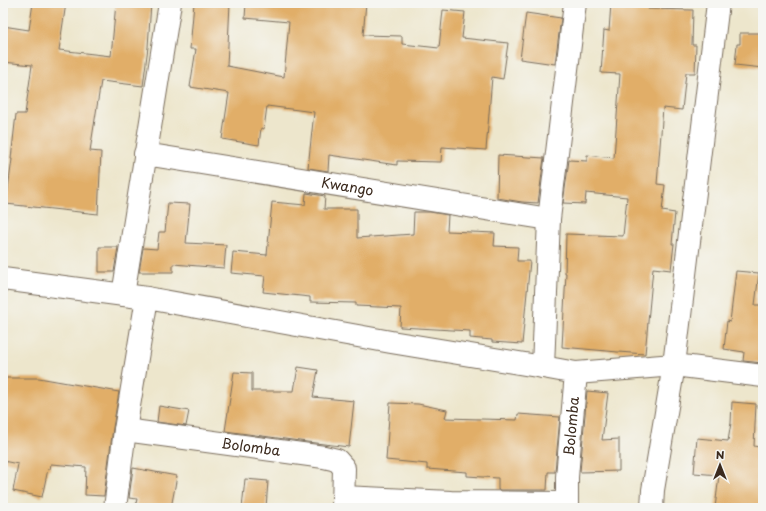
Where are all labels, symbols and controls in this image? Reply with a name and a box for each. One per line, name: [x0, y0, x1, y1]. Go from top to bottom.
street label: Kwango: [320, 172, 375, 201]
street label: Bolomba: [558, 395, 584, 457]
street label: Bolomba: [220, 432, 282, 461]
north arrow: [700, 445, 740, 485]
text: N: [716, 446, 725, 463]

